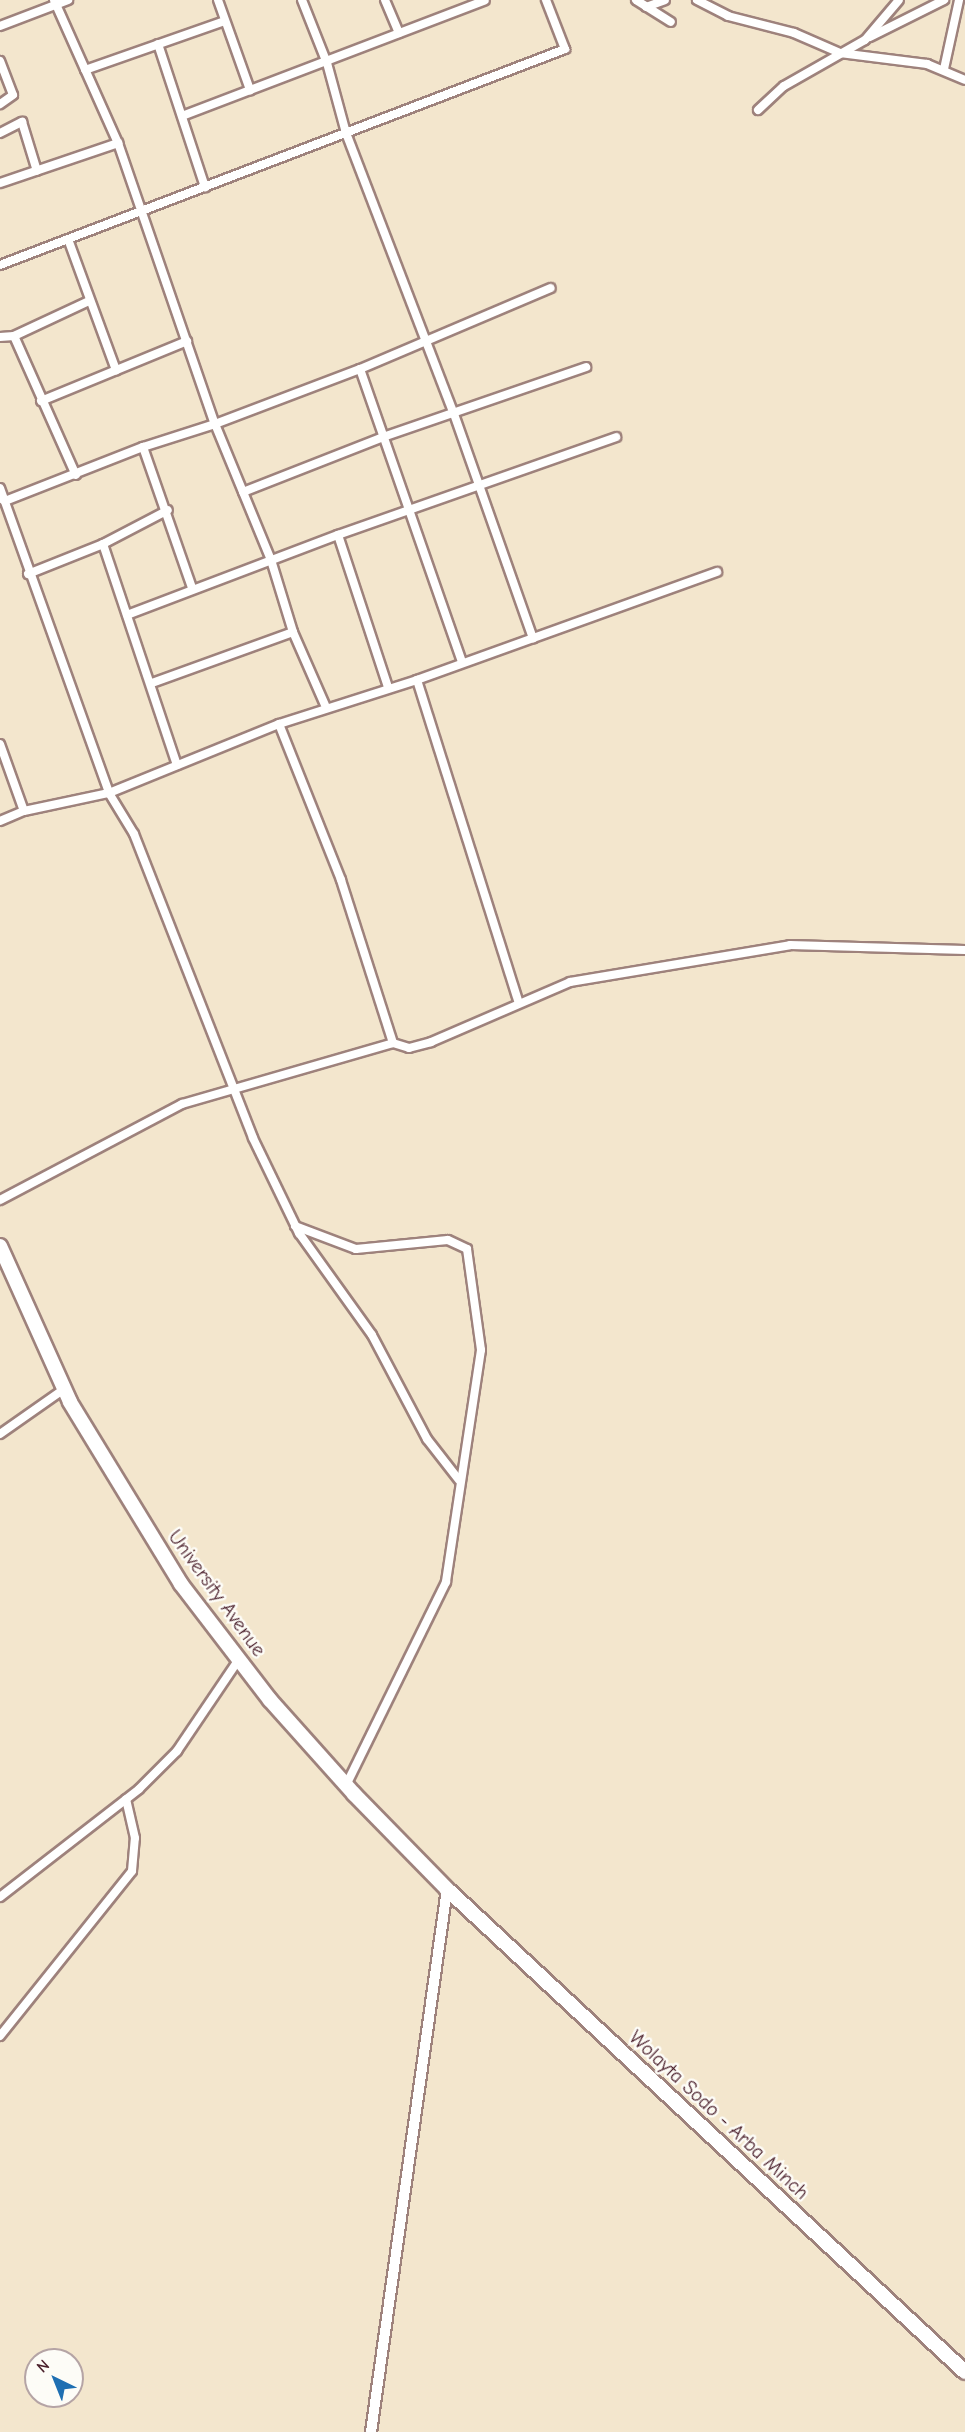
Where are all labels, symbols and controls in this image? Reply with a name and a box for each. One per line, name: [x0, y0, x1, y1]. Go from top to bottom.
street label: University Avenue: [163, 1525, 271, 1661]
street label: Wolayta Sodo - Arba Minch: [624, 2025, 814, 2205]
north arrow: [24, 2348, 84, 2408]
text: N: [33, 2356, 53, 2376]

